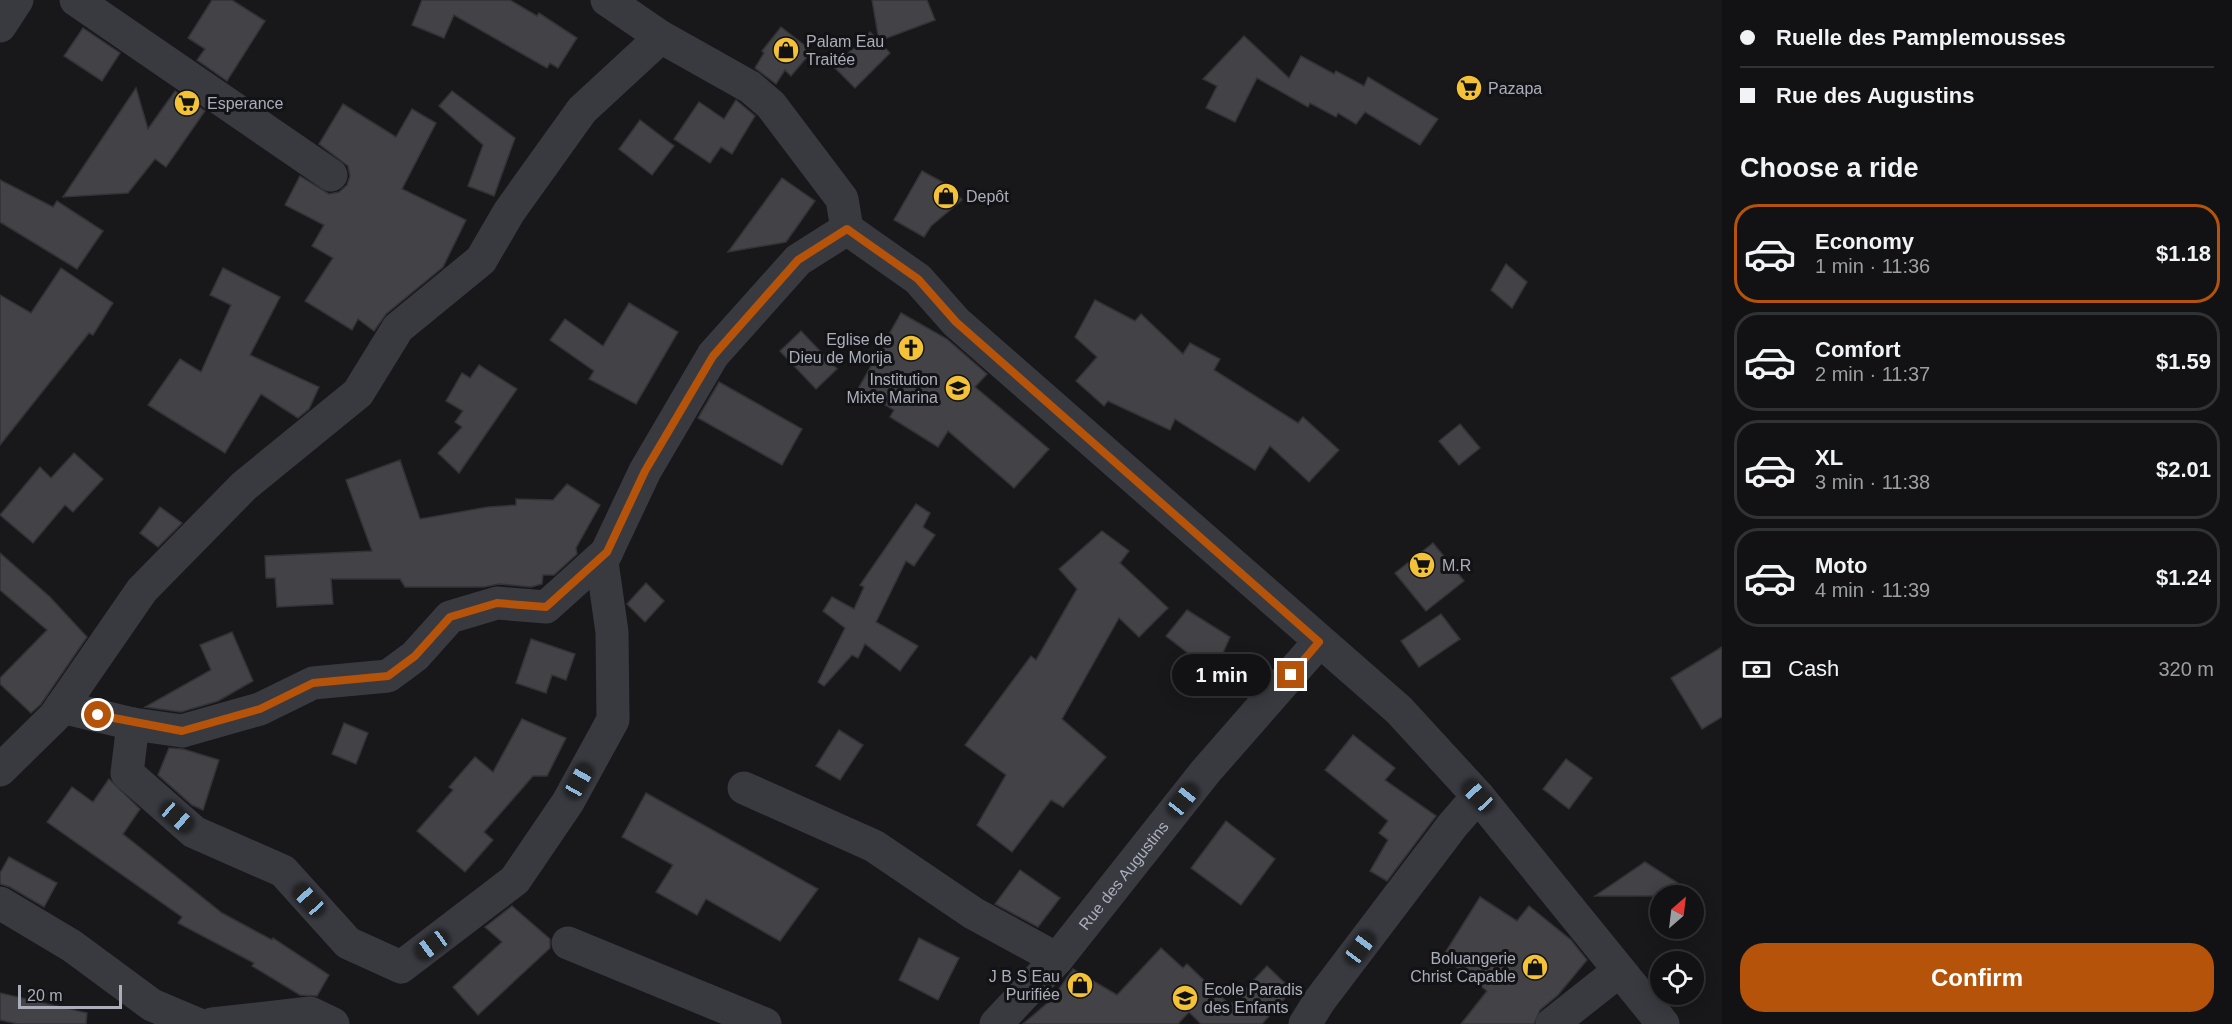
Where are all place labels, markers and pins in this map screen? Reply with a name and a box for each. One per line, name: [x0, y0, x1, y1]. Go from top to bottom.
place label: Palam Eau Traitée: [806, 33, 884, 68]
shop icon: Palam Eau Traitée: [771, 35, 801, 65]
supermarket icon: Pazapa: [1454, 73, 1484, 103]
place label: Pazapa: [1488, 80, 1542, 97]
supermarket icon: Esperance: [172, 88, 202, 118]
place label: Esperance: [207, 95, 284, 112]
shop icon: Depôt: [931, 181, 961, 211]
place label: Depôt: [966, 188, 1009, 205]
place label: Eglise de Dieu de Morija: [789, 331, 892, 366]
church icon: Eglise de Dieu de Morija: [896, 333, 926, 363]
place label: Institution Mixte Marina: [846, 371, 938, 406]
school or university icon: Institution Mixte Marina: [943, 373, 973, 403]
supermarket icon: M.R: [1407, 550, 1437, 580]
place label: M.R: [1442, 557, 1471, 574]
place label: Boluangerie Christ Capable: [1410, 950, 1516, 985]
shop icon: Boluangerie Christ Capable: [1520, 952, 1550, 982]
place label: J B S Eau Purifiée: [989, 968, 1060, 1003]
shop icon: J B S Eau Purifiée: [1065, 970, 1095, 1000]
place label: Ecole Paradis des Enfants: [1204, 981, 1303, 1016]
school or university icon: Ecole Paradis des Enfants: [1170, 983, 1200, 1013]

